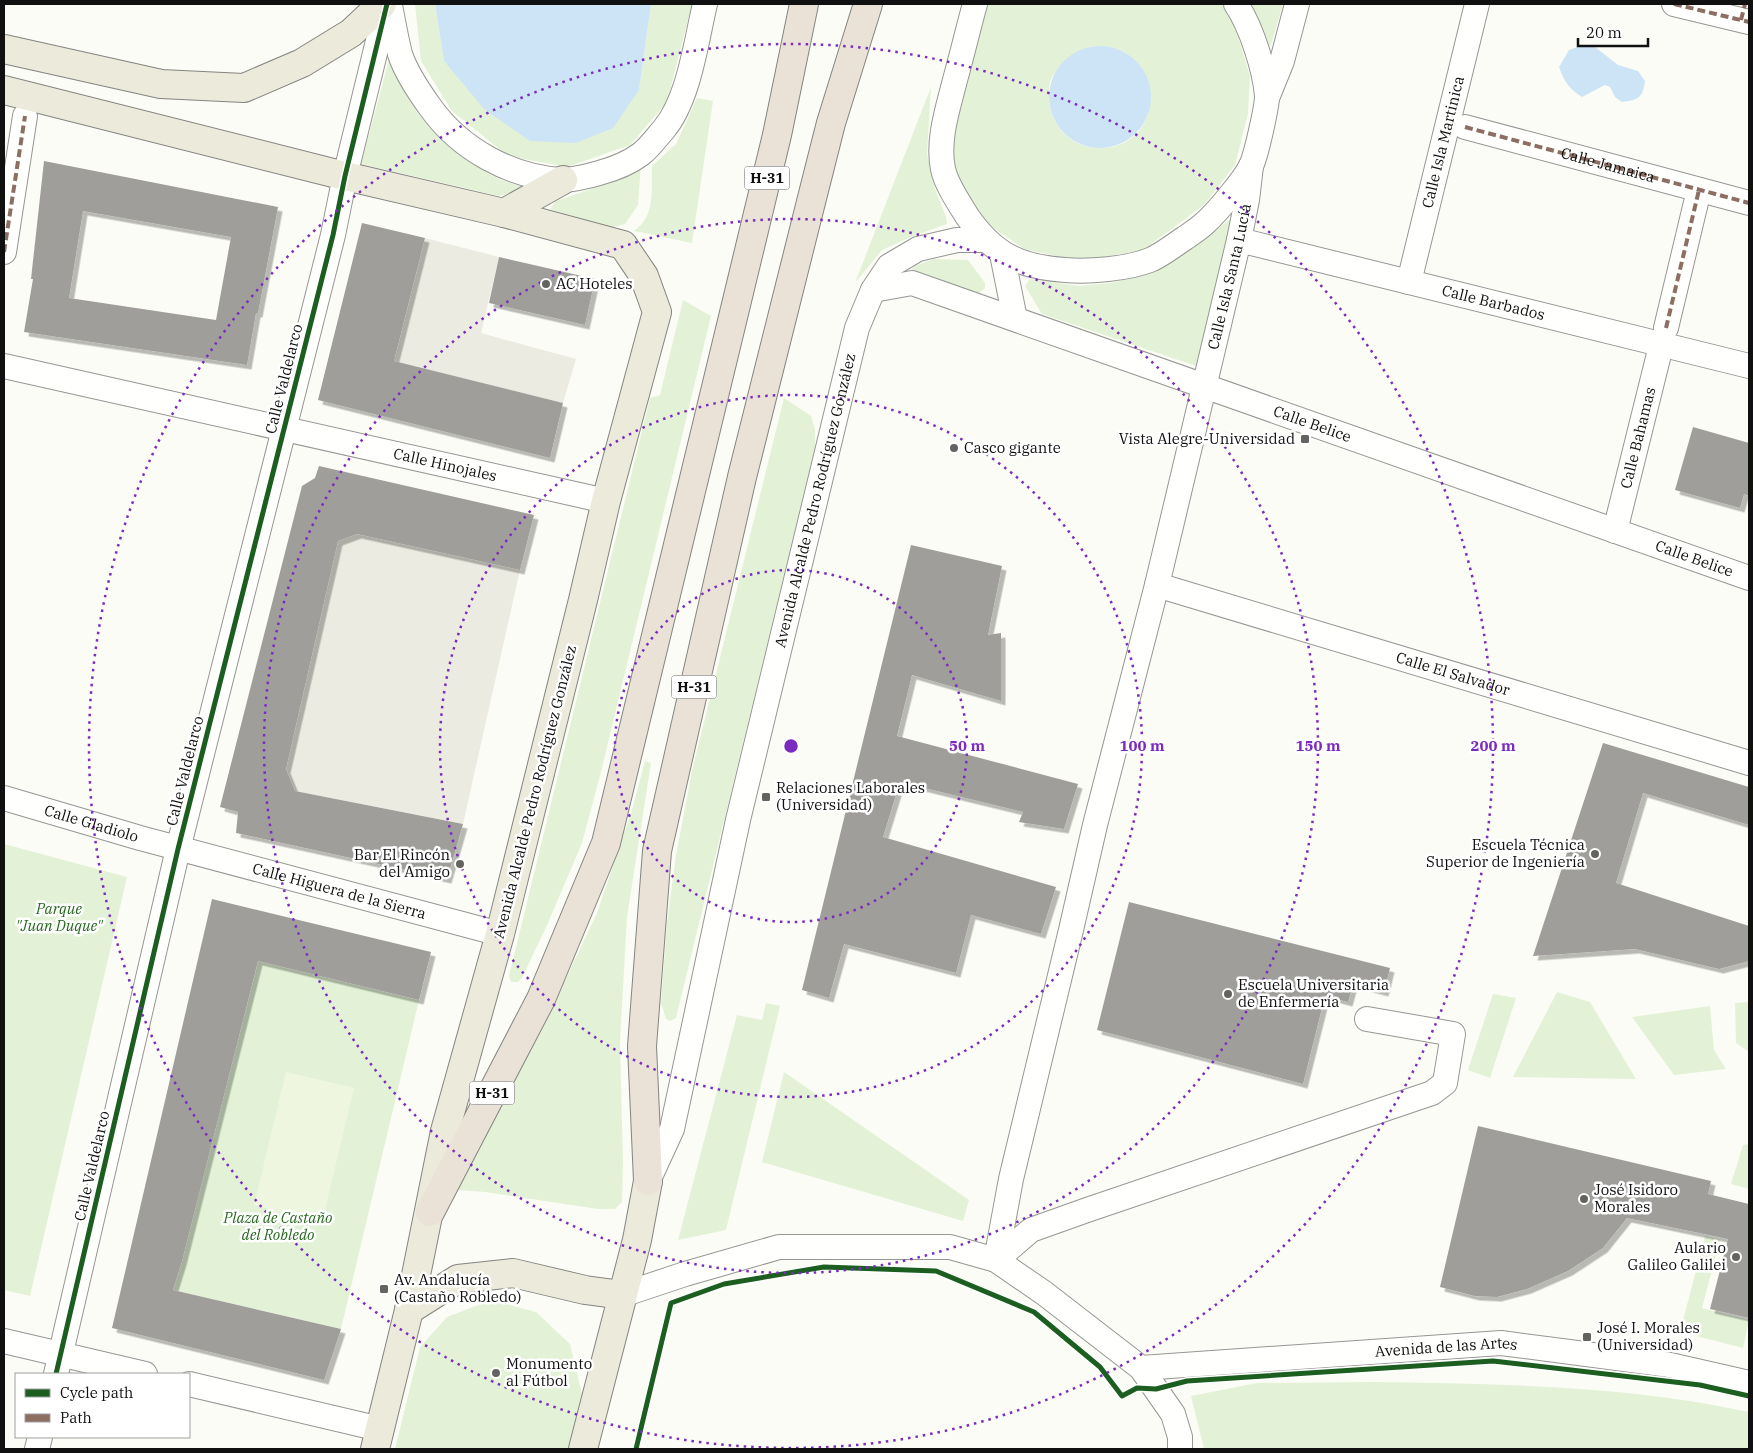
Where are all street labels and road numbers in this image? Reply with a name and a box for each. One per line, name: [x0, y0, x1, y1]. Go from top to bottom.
street label: Calle Isla Martinica: [1417, 74, 1468, 210]
street label: Calle Jamaica: [1559, 143, 1657, 186]
road number: H-31: [744, 167, 790, 190]
street label: Calle Isla Santa Lucía: [1203, 202, 1255, 351]
street label: Calle Barbados: [1440, 280, 1547, 324]
street label: Calle Valdelarco: [261, 322, 306, 436]
street label: Avenida Alcalde Pedro Rodríguez González: [770, 351, 860, 649]
street label: Calle Bahamas: [1616, 385, 1659, 490]
street label: Calle Belice: [1271, 401, 1354, 446]
street label: Calle Hinojales: [392, 444, 499, 485]
street label: Calle Belice: [1653, 536, 1736, 581]
street label: Avenida Alcalde Pedro Rodríguez González: [489, 643, 580, 941]
street label: Calle El Salvador: [1394, 647, 1513, 700]
road number: H-31: [672, 676, 716, 699]
street label: Calle Valdelarco: [162, 714, 207, 828]
street label: Calle Gladiolo: [42, 800, 141, 846]
street label: Calle Higuera de la Sierra: [251, 858, 428, 923]
road number: H-31: [470, 1082, 514, 1104]
street label: Calle Valdelarco: [70, 1109, 113, 1223]
street label: Avenida de las Artes: [1374, 1333, 1519, 1361]

